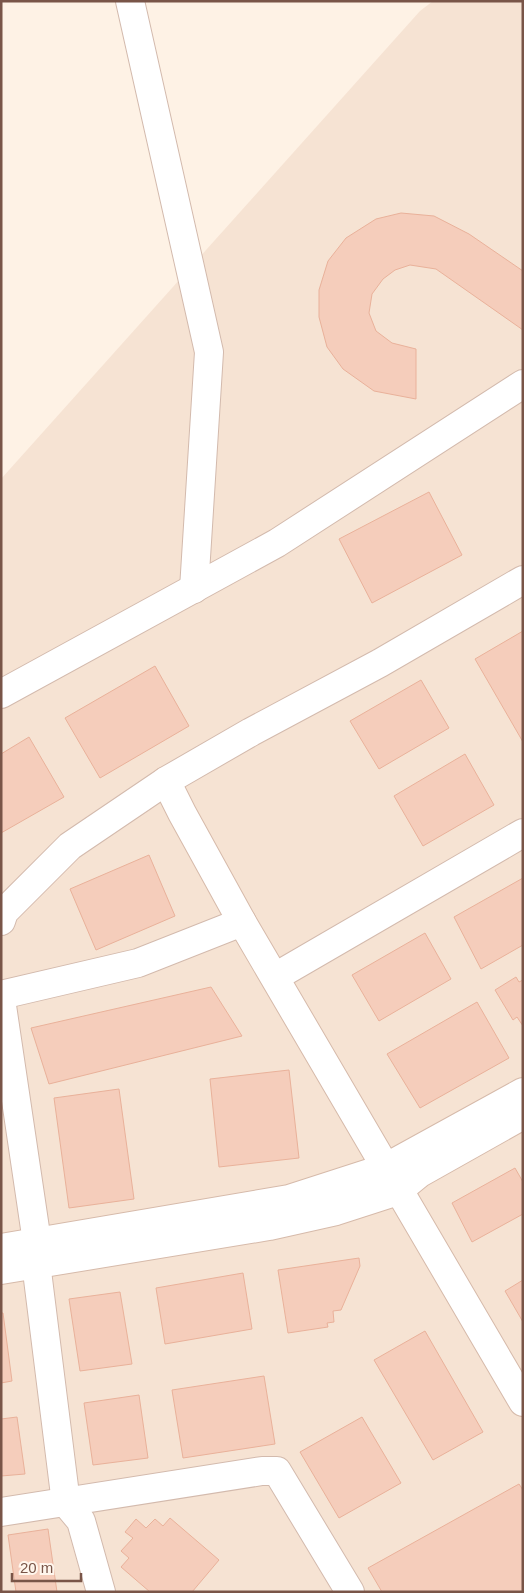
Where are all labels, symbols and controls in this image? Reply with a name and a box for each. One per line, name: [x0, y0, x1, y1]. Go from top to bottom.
scale bar: [12, 1550, 81, 1582]
text: 20 m: [20, 1559, 53, 1576]

